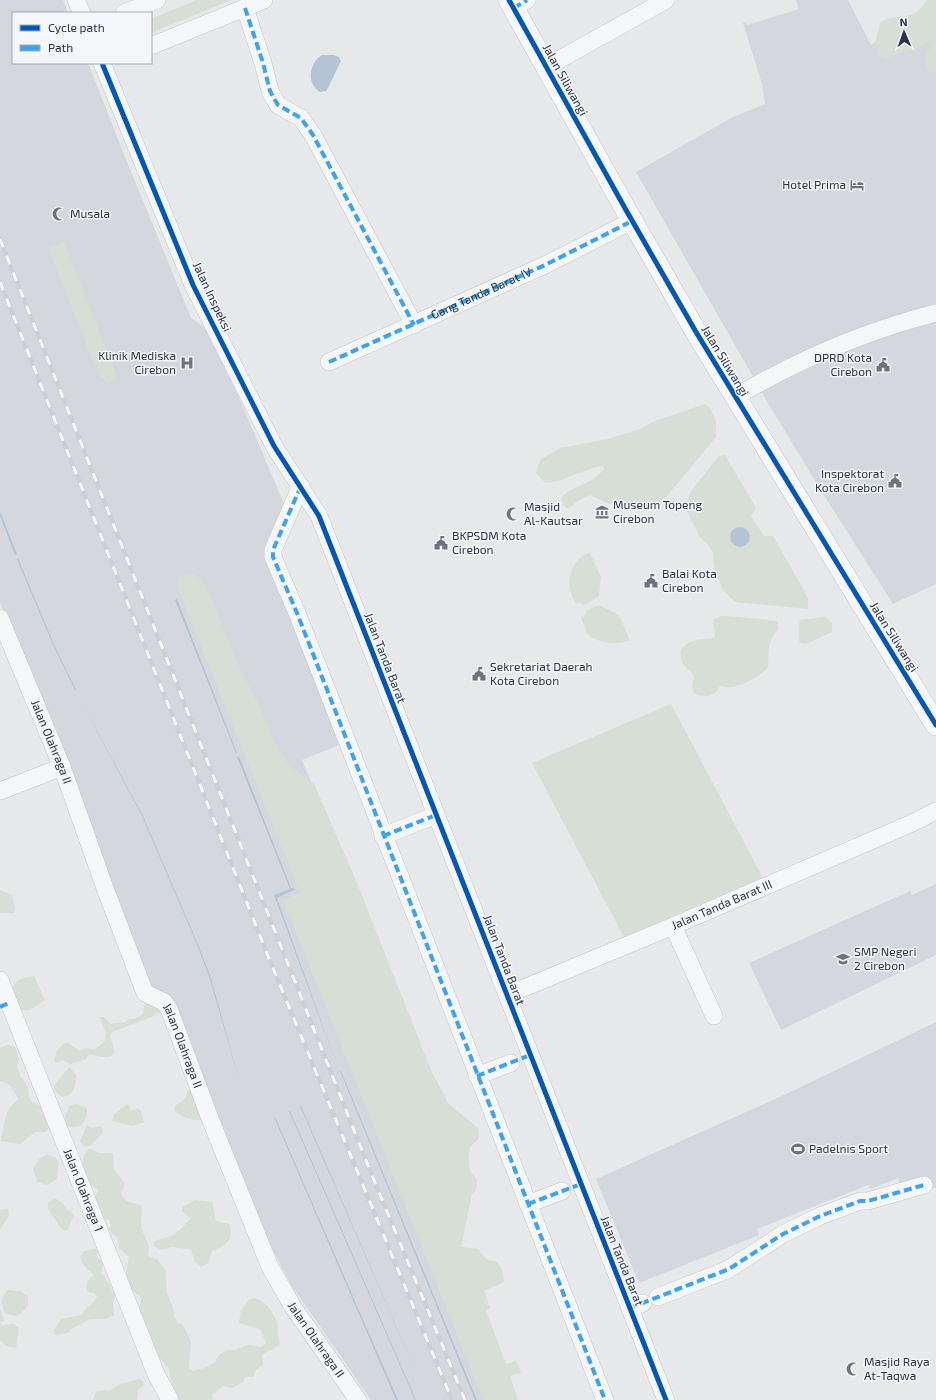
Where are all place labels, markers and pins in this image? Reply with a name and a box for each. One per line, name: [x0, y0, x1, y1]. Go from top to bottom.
place label: Hotel Prima: [782, 177, 846, 191]
hotel icon: Hotel Prima: [849, 177, 865, 193]
mosque icon: Musala: [51, 206, 67, 222]
place label: Musala: [70, 206, 110, 220]
place label: Klinik Mediska Cirebon: [98, 348, 176, 376]
place label: DPRD Kota Cirebon: [814, 350, 872, 378]
hospital icon: Klinik Mediska Cirebon: [179, 355, 195, 371]
public building icon: DPRD Kota Cirebon: [875, 357, 891, 373]
place label: Inspektorat Kota Cirebon: [815, 466, 884, 494]
public building icon: Inspektorat Kota Cirebon: [887, 473, 903, 489]
place label: Museum Topeng Cirebon: [613, 497, 702, 525]
place label: Masjid Al-Kautsar: [524, 499, 583, 527]
museum icon: Museum Topeng Cirebon: [594, 504, 610, 520]
mosque icon: Masjid Al-Kautsar: [505, 506, 521, 522]
place label: BKPSDM Kota Cirebon: [452, 528, 526, 556]
public building icon: BKPSDM Kota Cirebon: [433, 535, 449, 551]
place label: Balai Kota Cirebon: [662, 566, 717, 594]
public building icon: Balai Kota Cirebon: [643, 573, 659, 589]
place label: Sekretariat Daerah Kota Cirebon: [490, 659, 593, 687]
public building icon: Sekretariat Daerah Kota Cirebon: [471, 666, 487, 682]
place label: SMP Negeri 2 Cirebon: [854, 944, 917, 972]
school or university icon: SMP Negeri 2 Cirebon: [835, 951, 851, 967]
sports icon: Padelnis Sport: [790, 1141, 806, 1157]
place label: Padelnis Sport: [809, 1141, 889, 1155]
place label: Masjid Raya At-Taqwa: [864, 1354, 930, 1382]
mosque icon: Masjid Raya At-Taqwa: [845, 1361, 861, 1377]

